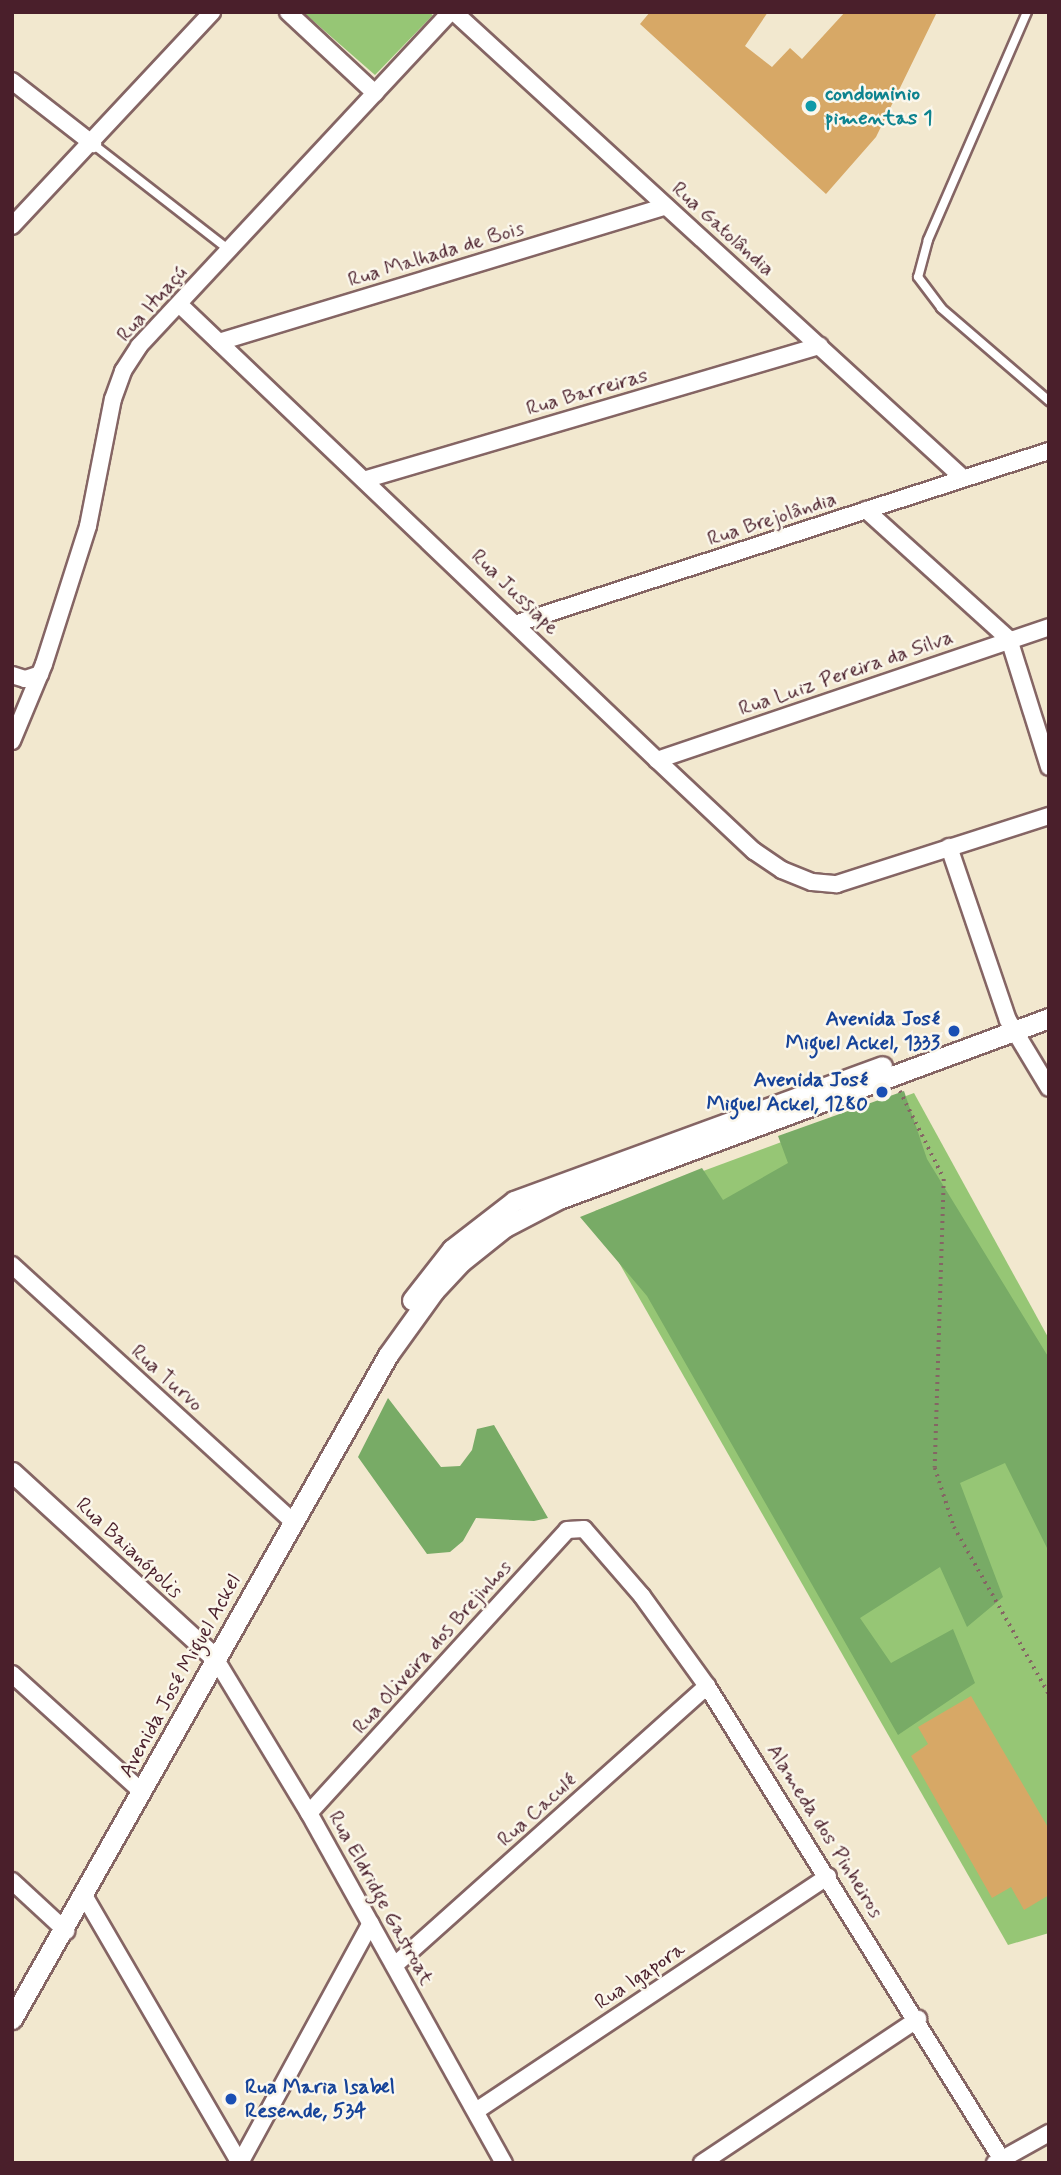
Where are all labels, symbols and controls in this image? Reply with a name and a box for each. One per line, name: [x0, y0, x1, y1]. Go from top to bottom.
place label: condominio pimentas 1: [825, 81, 933, 131]
marker: condominio pimentas 1: [803, 98, 819, 114]
street label: Rua Gatolândia: [668, 177, 778, 281]
street label: Rua Malhada de Bois: [345, 215, 527, 293]
street label: Rua Ituaçú: [110, 259, 194, 349]
street label: Rua Barreiras: [524, 363, 650, 421]
street label: Rua Brejolândia: [704, 486, 840, 552]
street label: Rua Jussiape: [465, 543, 565, 641]
street label: Rua Luiz Pereira da Silva: [739, 626, 953, 720]
place label: Avenida José Miguel Ackel, 1333: [786, 1006, 940, 1056]
marker: Avenida José Miguel Ackel, 1333: [946, 1023, 962, 1039]
place label: Avenida José Miguel Ackel, 1280: [706, 1067, 868, 1117]
marker: Avenida José Miguel Ackel, 1280: [874, 1084, 890, 1100]
street label: Rua Turvo: [128, 1341, 206, 1415]
street label: Rua Baianópolis: [70, 1492, 188, 1604]
street label: Rua Oliveira dos Brejinhos: [347, 1554, 517, 1740]
street label: Avenida José Miguel Ackel: [114, 1570, 246, 1782]
street label: Alameda dos Pinheiros: [762, 1740, 888, 1922]
street label: Rua Caculé: [494, 1769, 580, 1851]
street label: Rua Eldridge Gastroat: [323, 1808, 439, 1988]
street label: Rua Igapora: [589, 1936, 691, 2016]
place label: Rua Maria Isabel Resende, 534: [245, 2074, 399, 2124]
marker: Rua Maria Isabel Resende, 534: [223, 2091, 239, 2107]

